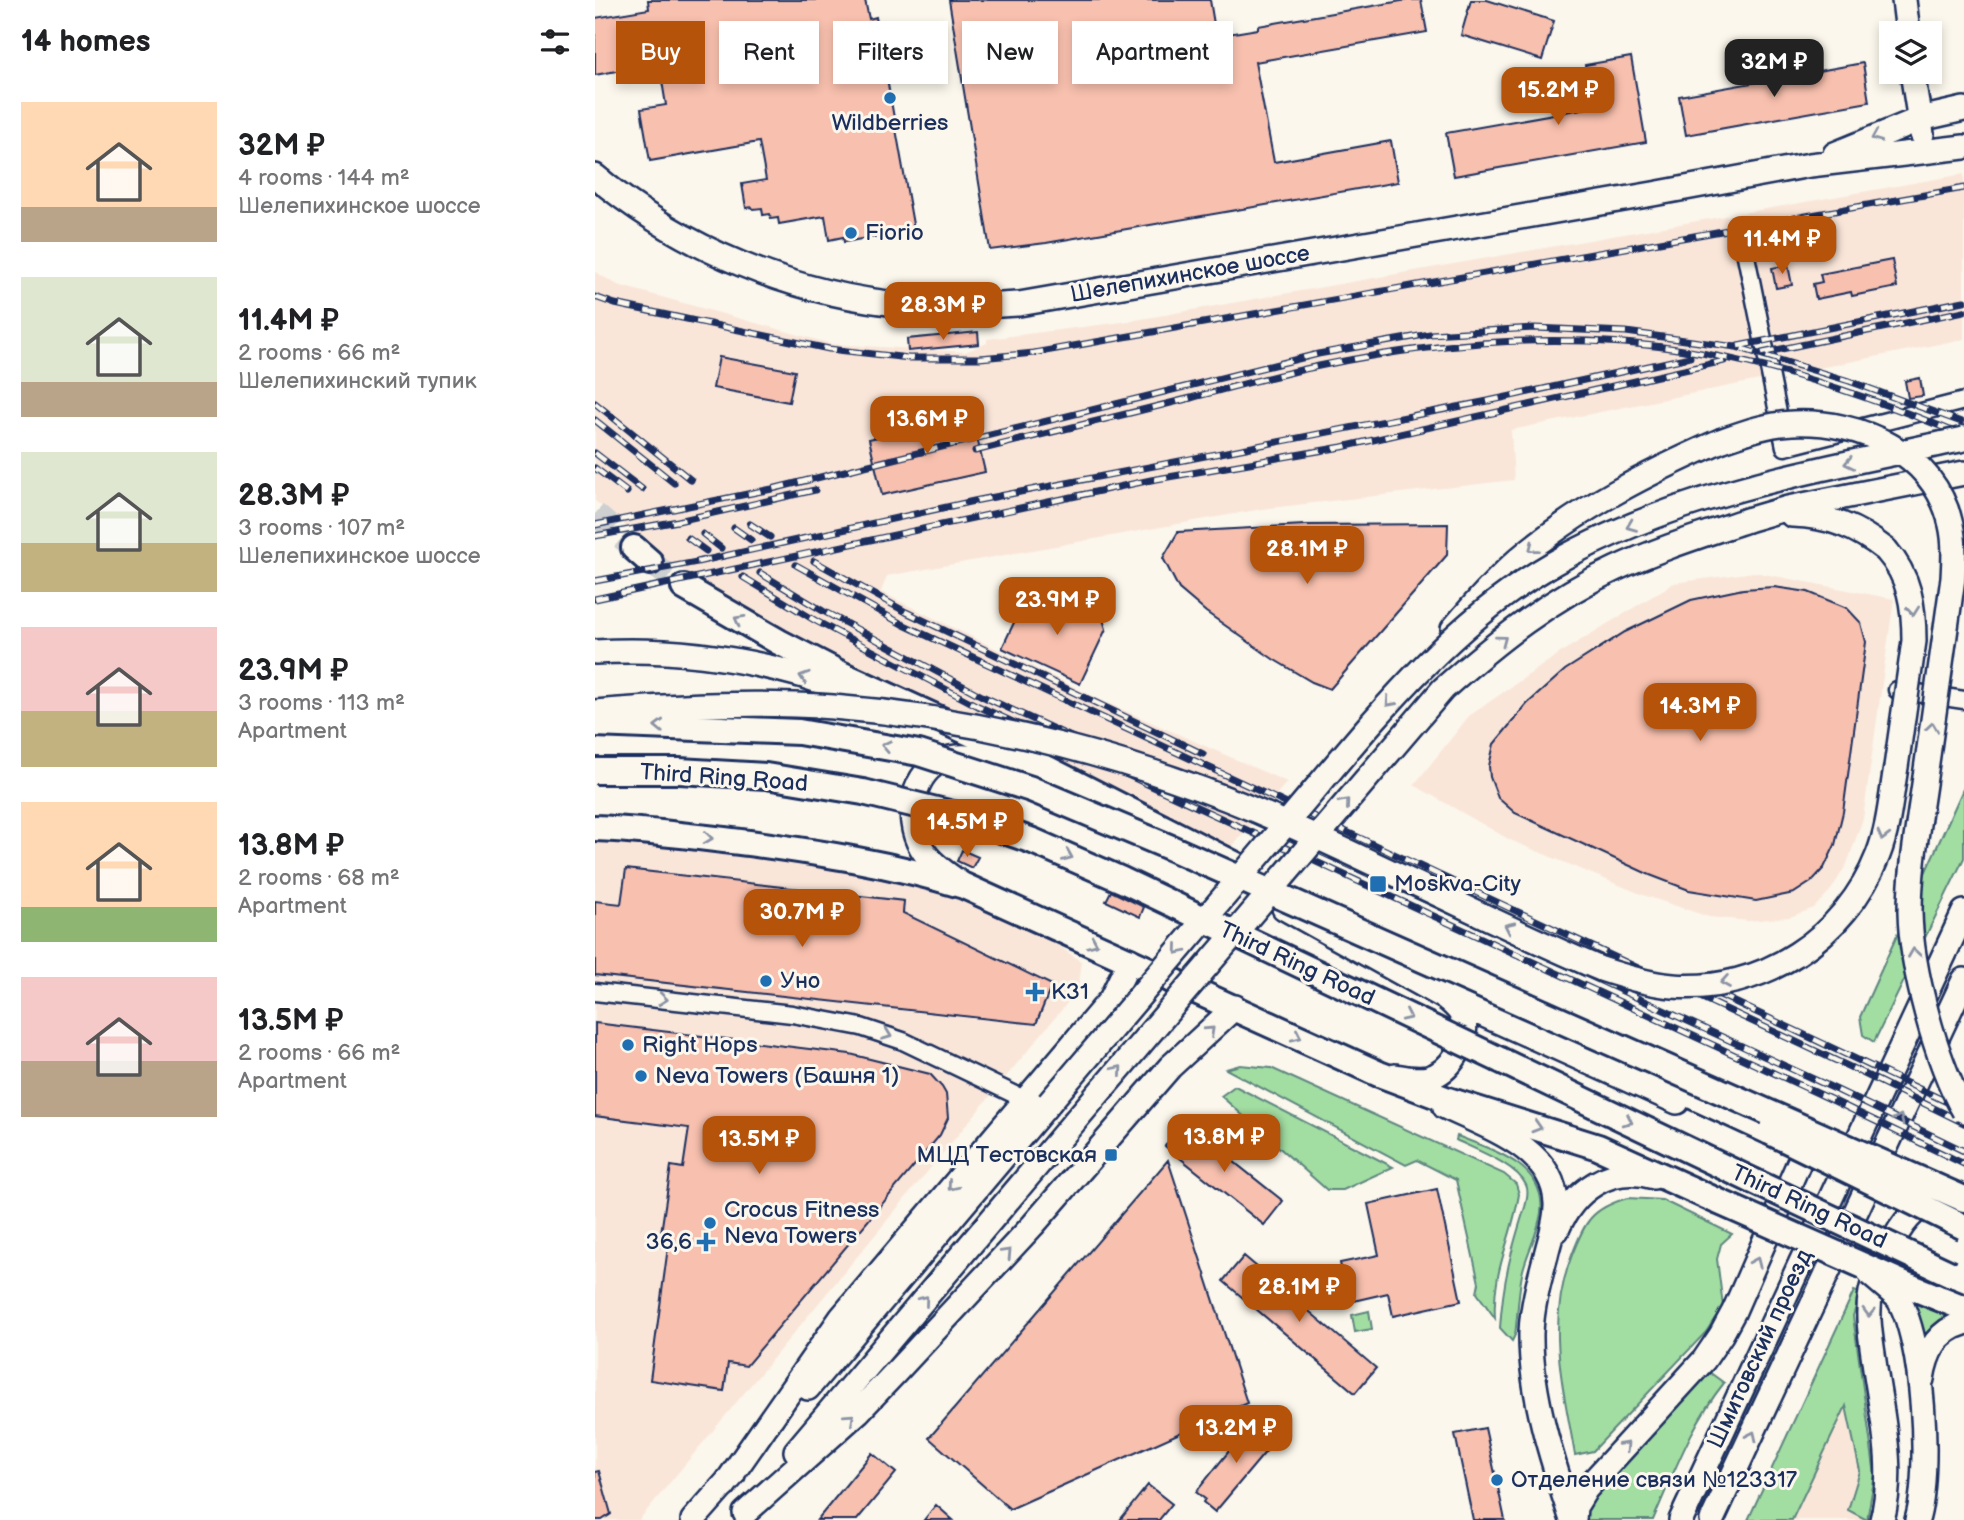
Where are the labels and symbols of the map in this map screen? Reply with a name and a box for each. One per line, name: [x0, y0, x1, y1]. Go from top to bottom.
pin: 32M ₽: [1725, 40, 1823, 99]
pin: 15.2M ₽: [1493, 68, 1623, 127]
marker: Wildberries: [882, 90, 898, 106]
place label: Wildberries: [831, 109, 949, 137]
one-way arrow: [1871, 129, 1883, 143]
pin: 11.4M ₽: [1717, 216, 1847, 276]
place label: Fiorio: [865, 219, 924, 247]
marker: Fiorio: [843, 225, 859, 241]
street label: Шелепихинское шоссе: [1068, 239, 1312, 309]
pin: 28.3M ₽: [878, 282, 1008, 342]
pin: 13.6M ₽: [862, 396, 992, 456]
one-way arrow: [1843, 455, 1855, 470]
one-way arrow: [1626, 518, 1638, 532]
pin: 28.1M ₽: [1242, 526, 1372, 586]
one-way arrow: [1529, 540, 1542, 552]
pin: 23.9M ₽: [992, 578, 1122, 637]
one-way arrow: [1905, 605, 1920, 617]
one-way arrow: [734, 615, 747, 628]
one-way arrow: [1494, 635, 1507, 648]
one-way arrow: [798, 671, 811, 685]
pin: 14.3M ₽: [1635, 684, 1765, 743]
one-way arrow: [1386, 694, 1398, 707]
one-way arrow: [654, 719, 665, 734]
one-way arrow: [1924, 722, 1939, 733]
one-way arrow: [880, 740, 892, 755]
street label: Third Ring Road: [639, 758, 809, 798]
one-way arrow: [1336, 798, 1349, 810]
pin: 14.5M ₽: [902, 800, 1032, 859]
one-way arrow: [703, 830, 714, 845]
one-way arrow: [1877, 830, 1891, 842]
one-way arrow: [1061, 848, 1073, 862]
place label: Moskva-City: [1394, 870, 1522, 898]
marker: Moskva-City: [1368, 874, 1388, 894]
pin: 30.7M ₽: [737, 890, 867, 949]
street label: Third Ring Road: [1215, 916, 1379, 1012]
one-way arrow: [1504, 922, 1516, 936]
one-way arrow: [1086, 935, 1098, 949]
one-way arrow: [1175, 942, 1188, 954]
one-way arrow: [1907, 947, 1922, 959]
place label: Уно: [780, 967, 820, 995]
marker: Уно: [758, 973, 774, 989]
one-way arrow: [1719, 974, 1731, 989]
place label: К31: [1051, 978, 1089, 1006]
marker: К31: [1025, 982, 1045, 1002]
one-way arrow: [657, 992, 669, 1007]
one-way arrow: [1400, 1007, 1412, 1021]
one-way arrow: [880, 1027, 893, 1041]
one-way arrow: [1202, 1027, 1215, 1039]
one-way arrow: [1290, 1028, 1302, 1042]
place label: Right Hops: [642, 1031, 758, 1059]
marker: Right Hops: [620, 1037, 636, 1053]
place label: Neva Towers (Башня 1): [655, 1062, 899, 1090]
one-way arrow: [1110, 1065, 1122, 1078]
marker: Neva Towers (Башня 1): [633, 1068, 649, 1084]
one-way arrow: [1621, 1113, 1633, 1127]
pin: 13.8M ₽: [1159, 1114, 1289, 1174]
one-way arrow: [1891, 1114, 1905, 1126]
pin: 13.5M ₽: [694, 1116, 824, 1176]
one-way arrow: [1531, 1118, 1543, 1133]
place label: МЦД Тестовская: [916, 1141, 1097, 1169]
marker: МЦД Тестовская: [1103, 1147, 1119, 1163]
street label: Third Ring Road: [1727, 1159, 1891, 1255]
one-way arrow: [947, 1178, 960, 1190]
place label: Crocus Fitness Neva Towers: [724, 1196, 879, 1250]
marker: Crocus Fitness Neva Towers: [702, 1215, 718, 1231]
place label: 36,6: [646, 1228, 692, 1256]
marker: 36,6: [698, 1234, 714, 1250]
street label: Шмитовский проезд: [1702, 1245, 1818, 1453]
one-way arrow: [998, 1248, 1011, 1261]
one-way arrow: [1748, 1257, 1762, 1269]
pin: 28.1M ₽: [1234, 1264, 1364, 1324]
one-way arrow: [916, 1295, 928, 1308]
one-way arrow: [1862, 1307, 1877, 1318]
pin: 13.2M ₽: [1171, 1406, 1301, 1465]
one-way arrow: [842, 1414, 855, 1426]
one-way arrow: [1743, 1431, 1757, 1443]
one-way arrow: [1617, 1441, 1630, 1454]
place label: Отделение связи №123317: [1511, 1466, 1798, 1494]
marker: Отделение связи №123317: [1489, 1472, 1505, 1488]

